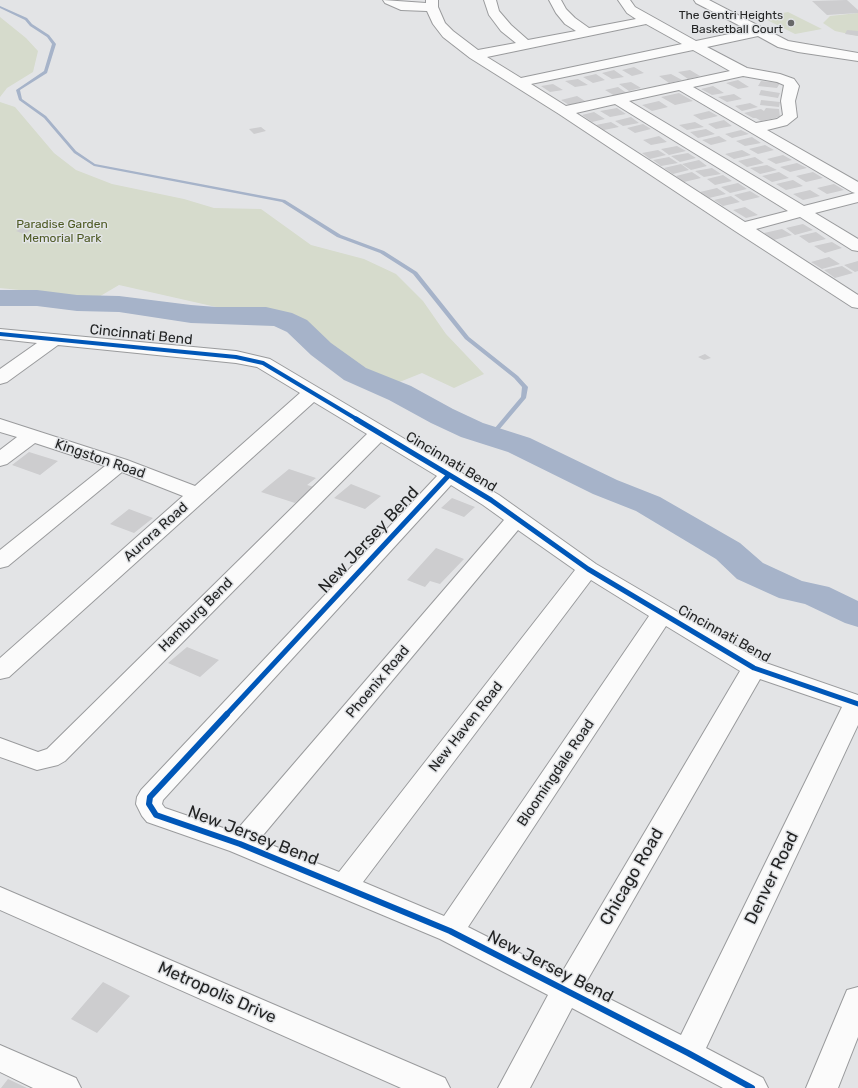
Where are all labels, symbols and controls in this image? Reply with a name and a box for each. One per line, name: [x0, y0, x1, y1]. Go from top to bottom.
place label: The Gentri Heights Basketball Court: [679, 9, 783, 37]
marker: The Gentri Heights Basketball Court: [786, 18, 796, 28]
park label: Paradise Garden Memorial Park: [16, 218, 108, 246]
street label: Cincinnati Bend: [89, 321, 193, 349]
street label: Cincinnati Bend: [402, 428, 500, 496]
street label: Kingston Road: [53, 436, 147, 482]
street label: New Jersey Bend: [314, 482, 424, 598]
street label: Aurora Road: [120, 499, 192, 565]
street label: Hamburg Bend: [155, 574, 237, 656]
street label: Cincinnati Bend: [675, 602, 773, 666]
street label: Phoenix Road: [343, 642, 413, 722]
street label: New Haven Road: [426, 678, 506, 776]
street label: Bloomingdale Road: [514, 716, 598, 830]
street label: New Jersey Bend: [185, 802, 321, 870]
street label: Chicago Road: [596, 825, 668, 929]
street label: Denver Road: [741, 828, 803, 928]
street label: New Jersey Bend: [484, 927, 616, 1007]
street label: Metropolis Drive: [155, 958, 279, 1028]

